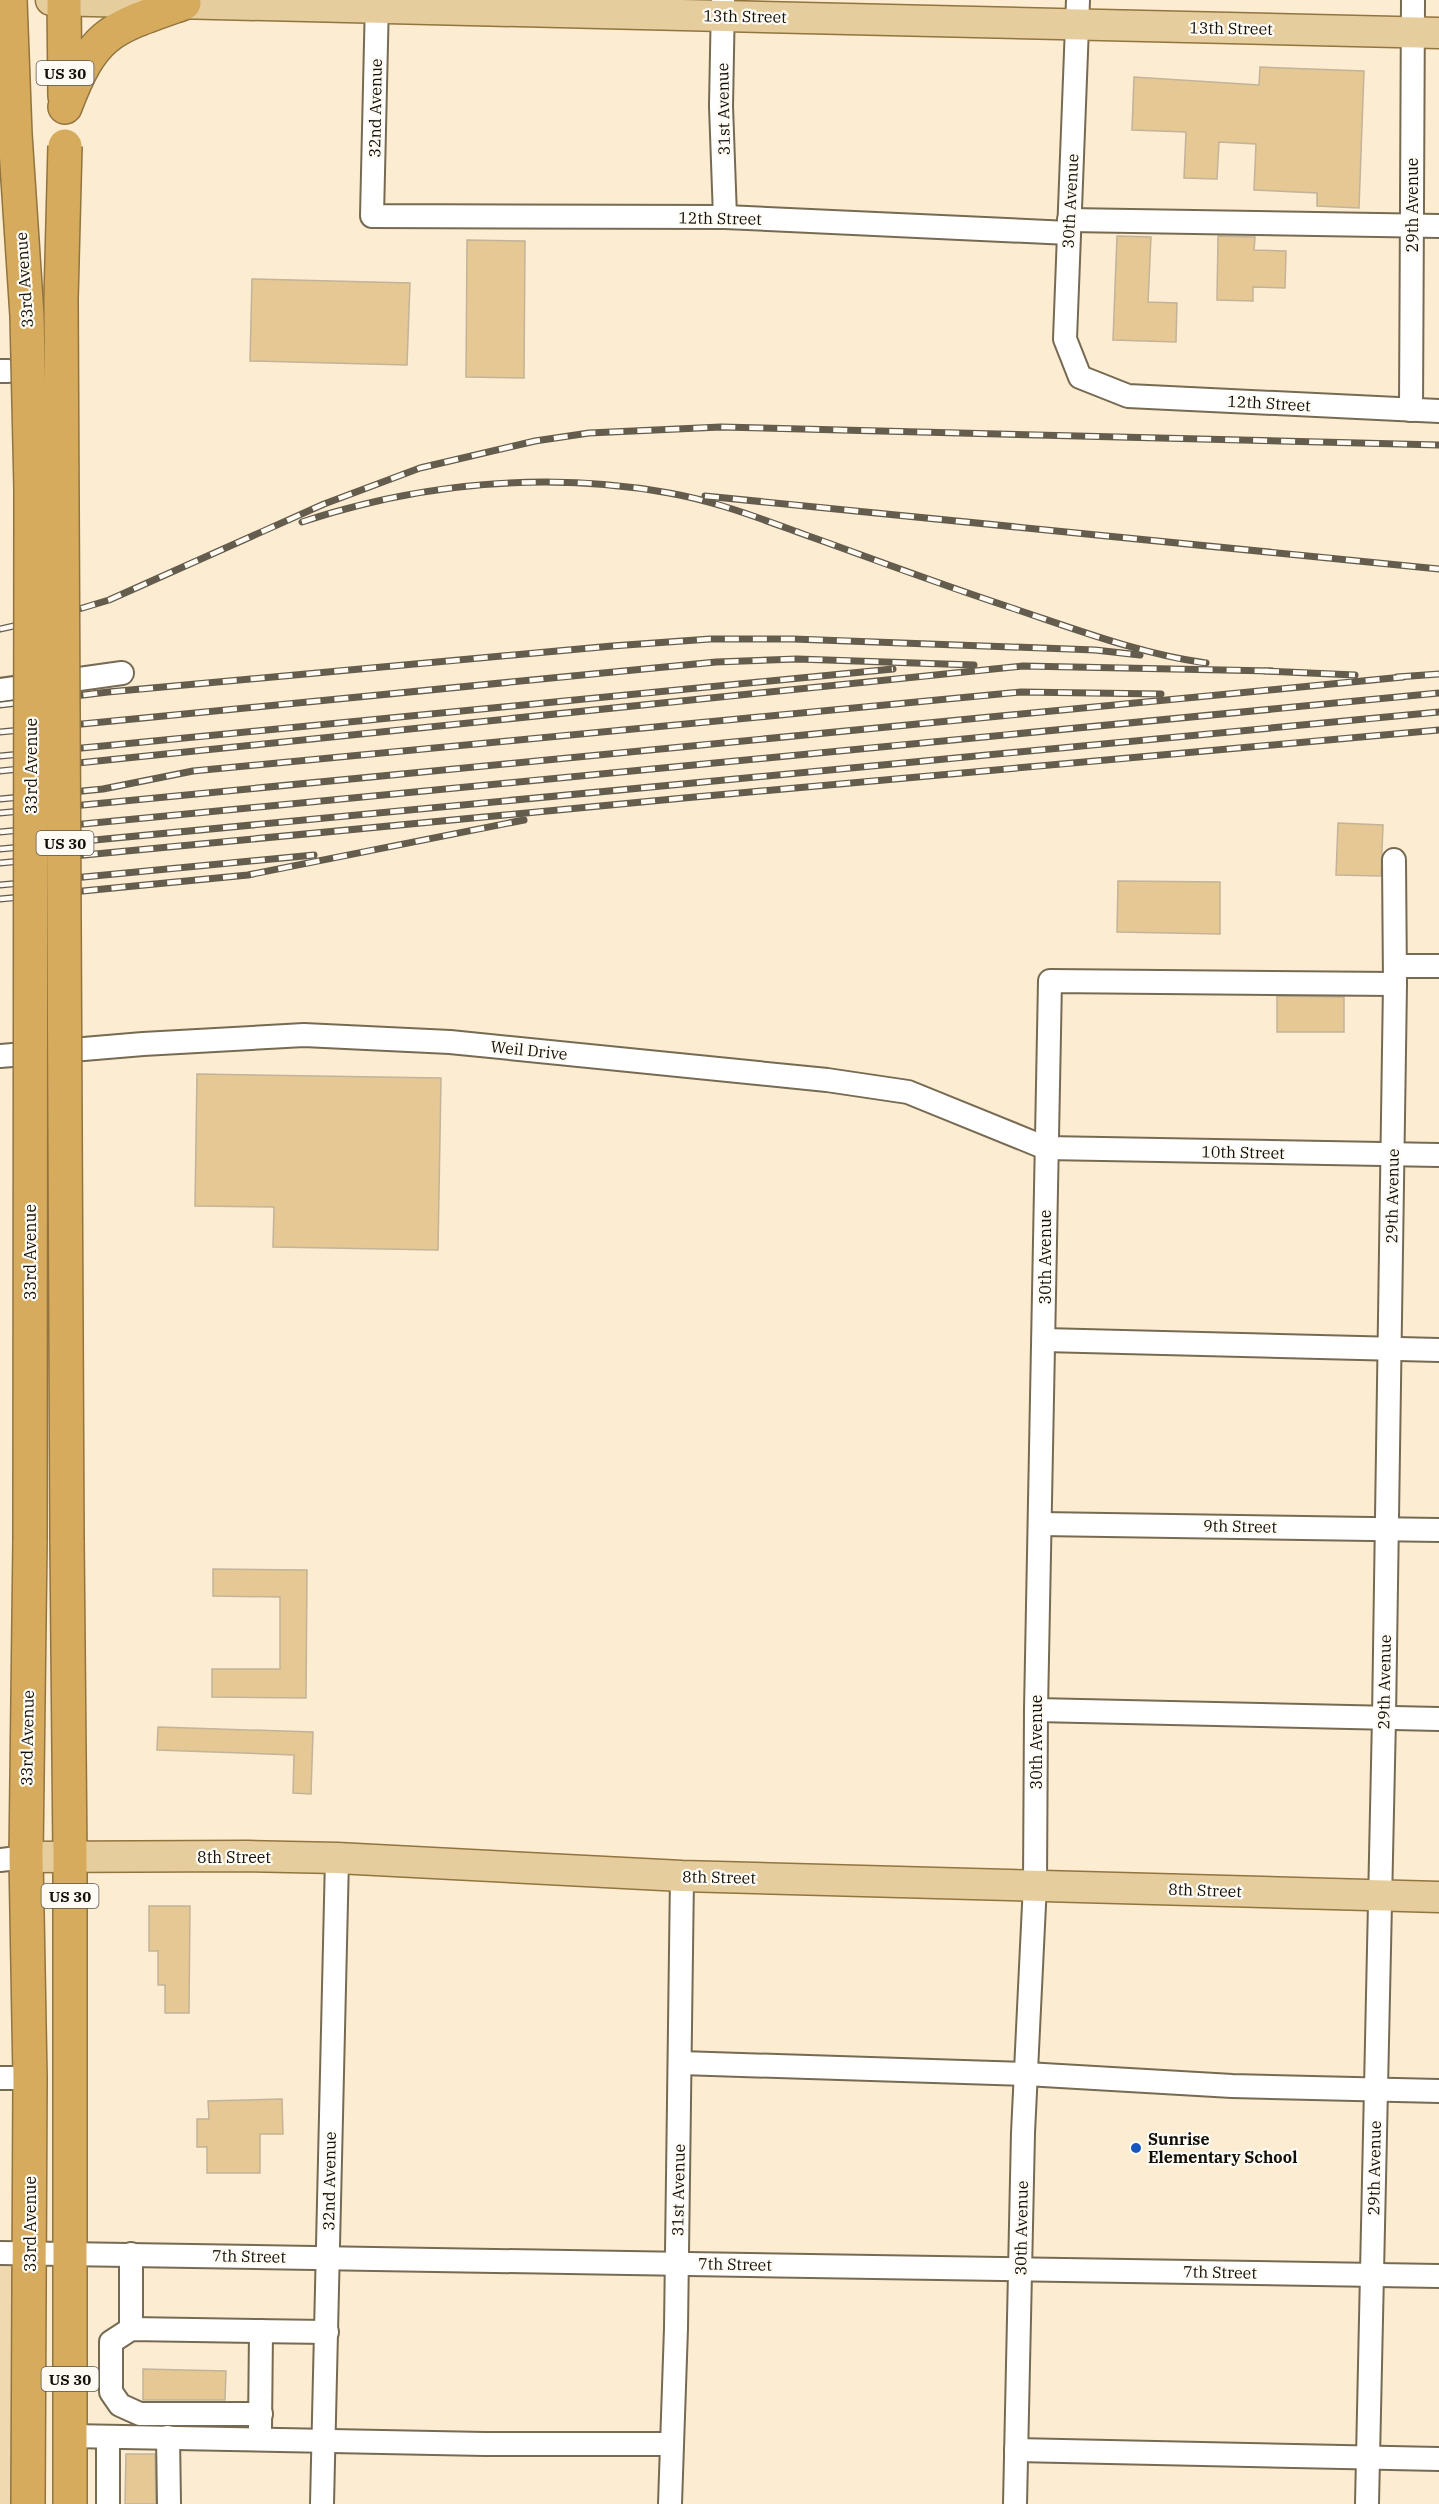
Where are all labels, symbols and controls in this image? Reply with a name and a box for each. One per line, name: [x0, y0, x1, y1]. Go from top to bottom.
street label: 13th Street: [703, 5, 787, 27]
street label: 13th Street: [1189, 17, 1273, 39]
street label: 32nd Avenue: [364, 58, 386, 158]
road number: US 30: [36, 61, 94, 85]
street label: 31st Avenue: [712, 63, 734, 155]
street label: 30th Avenue: [1058, 153, 1082, 249]
street label: 29th Avenue: [1402, 158, 1422, 252]
street label: 12th Street: [678, 207, 762, 229]
street label: 33rd Avenue: [11, 231, 37, 329]
street label: 12th Street: [1227, 391, 1312, 415]
street label: 33rd Avenue: [21, 718, 41, 814]
road number: US 30: [36, 831, 94, 855]
street label: Weil Drive: [490, 1036, 568, 1064]
street label: 10th Street: [1201, 1141, 1285, 1163]
street label: 29th Avenue: [1381, 1148, 1403, 1244]
street label: 33rd Avenue: [20, 1204, 40, 1300]
street label: 30th Avenue: [1035, 1210, 1055, 1304]
street label: 9th Street: [1203, 1515, 1277, 1537]
street label: 29th Avenue: [1373, 1634, 1395, 1730]
street label: 33rd Avenue: [16, 1690, 38, 1786]
street label: 30th Avenue: [1026, 1695, 1046, 1789]
street label: 8th Street: [197, 1847, 271, 1867]
street label: 8th Street: [682, 1866, 756, 1888]
street label: 8th Street: [1168, 1879, 1243, 1901]
road number: US 30: [42, 1884, 98, 1908]
street label: 29th Avenue: [1363, 2120, 1385, 2216]
place label: Sunrise Elementary School: [1148, 2129, 1297, 2167]
street label: 32nd Avenue: [318, 2131, 340, 2231]
marker: Sunrise Elementary School: [1129, 2141, 1143, 2155]
street label: 31st Avenue: [667, 2144, 689, 2236]
street label: 33rd Avenue: [20, 2176, 40, 2272]
street label: 30th Avenue: [1010, 2180, 1032, 2276]
street label: 7th Street: [212, 2245, 286, 2267]
street label: 7th Street: [698, 2253, 772, 2275]
street label: 7th Street: [1183, 2261, 1257, 2283]
road number: US 30: [42, 2367, 98, 2391]

